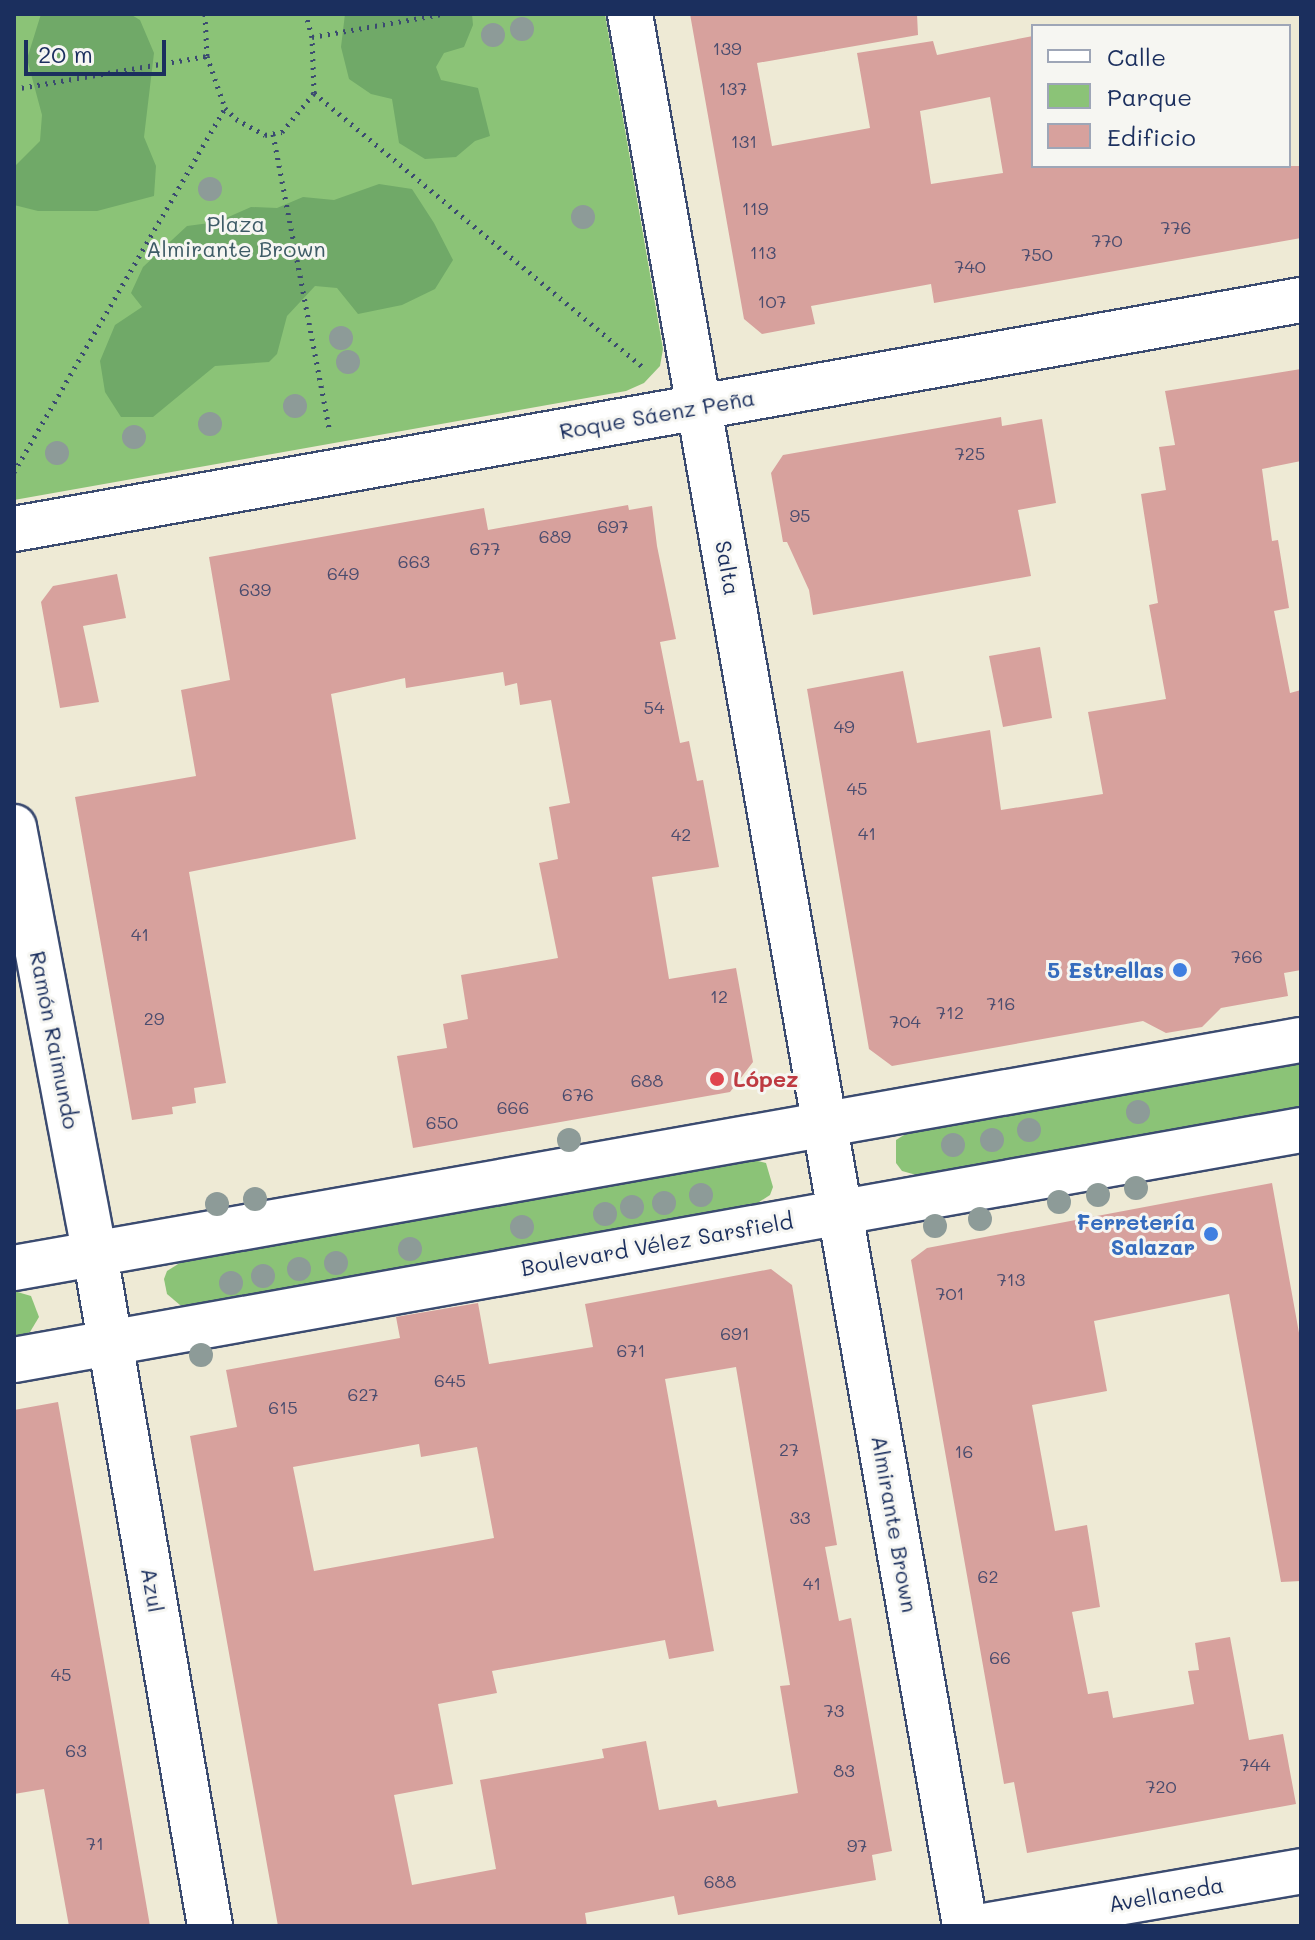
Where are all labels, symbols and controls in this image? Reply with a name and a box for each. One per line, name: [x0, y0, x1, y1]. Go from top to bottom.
scale bar: [28, 24, 170, 74]
legend: [1031, 24, 1291, 168]
house number: 139: [712, 37, 742, 59]
text: 20 m: [38, 38, 93, 69]
text: Calle: [1107, 41, 1166, 72]
house number: 137: [719, 77, 747, 99]
text: Parque: [1107, 81, 1192, 112]
text: Edificio: [1107, 121, 1196, 152]
house number: 131: [731, 130, 757, 152]
house number: 119: [742, 197, 768, 219]
park label: Plaza Almirante Brown: [146, 210, 326, 262]
house number: 776: [1161, 216, 1191, 238]
house number: 770: [1091, 229, 1123, 251]
house number: 113: [750, 241, 776, 263]
house number: 750: [1021, 243, 1053, 265]
house number: 740: [954, 255, 986, 277]
house number: 107: [757, 290, 787, 312]
street label: Roque Sáenz Peña: [557, 384, 757, 444]
house number: 725: [955, 442, 985, 464]
house number: 95: [789, 504, 811, 526]
house number: 697: [597, 515, 629, 537]
house number: 689: [539, 525, 571, 547]
house number: 677: [470, 537, 500, 559]
street label: Salta: [710, 539, 746, 597]
house number: 663: [398, 550, 430, 572]
house number: 649: [327, 562, 359, 584]
house number: 639: [239, 578, 271, 600]
house number: 54: [643, 696, 665, 718]
house number: 49: [833, 715, 855, 737]
house number: 45: [846, 777, 868, 799]
house number: 41: [858, 822, 876, 844]
house number: 42: [671, 823, 691, 845]
house number: 41: [131, 923, 149, 945]
house number: 766: [1231, 945, 1263, 967]
street label: Ramón Raimundo: [25, 949, 85, 1131]
place label: 5 Estrellas: [1047, 957, 1164, 983]
marker: 5 Estrellas: [1171, 961, 1189, 979]
house number: 12: [710, 985, 728, 1007]
house number: 716: [987, 992, 1015, 1014]
house number: 712: [936, 1001, 964, 1023]
house number: 29: [144, 1007, 164, 1029]
house number: 704: [889, 1010, 921, 1032]
place label: López: [733, 1066, 799, 1092]
house number: 688: [631, 1069, 663, 1091]
marker: López: [708, 1070, 726, 1088]
house number: 676: [562, 1083, 594, 1105]
house number: 666: [497, 1096, 529, 1118]
house number: 650: [426, 1111, 458, 1133]
street label: Boulevard Vélez Sarsfield: [519, 1207, 795, 1281]
place label: Ferretería Salazar: [1076, 1208, 1195, 1260]
marker: Ferretería Salazar: [1202, 1225, 1220, 1243]
house number: 713: [997, 1268, 1025, 1290]
house number: 701: [935, 1282, 965, 1304]
house number: 691: [720, 1322, 750, 1344]
house number: 671: [617, 1339, 645, 1361]
house number: 645: [434, 1369, 466, 1391]
house number: 627: [348, 1383, 378, 1405]
house number: 615: [268, 1396, 298, 1418]
street label: Almirante Brown: [866, 1433, 924, 1615]
house number: 27: [779, 1438, 799, 1460]
house number: 16: [955, 1440, 973, 1462]
house number: 33: [789, 1506, 811, 1528]
house number: 62: [978, 1565, 998, 1587]
street label: Azul: [136, 1566, 170, 1614]
house number: 41: [803, 1572, 821, 1594]
house number: 66: [989, 1646, 1011, 1668]
house number: 45: [50, 1663, 72, 1685]
house number: 73: [824, 1699, 844, 1721]
house number: 63: [65, 1739, 87, 1761]
house number: 744: [1239, 1753, 1271, 1775]
house number: 83: [833, 1759, 855, 1781]
house number: 720: [1145, 1775, 1177, 1797]
house number: 71: [86, 1832, 104, 1854]
house number: 97: [847, 1834, 867, 1856]
house number: 688: [704, 1870, 736, 1892]
street label: Avellaneda: [1106, 1871, 1226, 1917]

